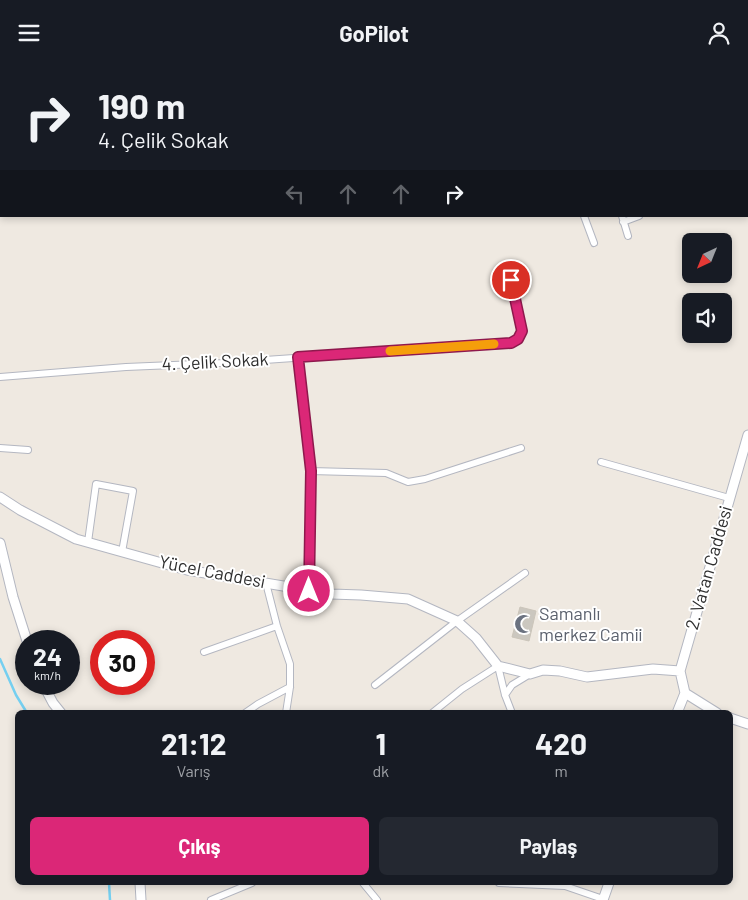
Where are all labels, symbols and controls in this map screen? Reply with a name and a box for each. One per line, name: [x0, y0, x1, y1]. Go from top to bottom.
icon: menu: [15, 19, 43, 47]
icon: person: [705, 19, 733, 47]
text: GoPilot: [339, 20, 409, 46]
text: 190 m: [98, 84, 185, 126]
icon: right: [15, 85, 80, 150]
text: 4. Çelik Sokak: [98, 126, 229, 152]
icon: left: [281, 180, 309, 208]
icon: ahead: [334, 180, 362, 208]
icon: ahead: [387, 180, 415, 208]
icon: right: [440, 180, 468, 208]
north arrow: [682, 233, 732, 283]
map controls: [682, 233, 732, 343]
pin: [490, 259, 532, 301]
icon: arrive: [497, 266, 525, 294]
button: sound: [682, 293, 732, 343]
street label: 4. Çelik Sokak: [161, 347, 269, 375]
street label: 2. Vatan Caddesi: [680, 503, 736, 632]
street label: Yücel Caddesi: [157, 550, 267, 592]
position arrow: [282, 564, 334, 616]
place label: Samanlı merkez Camii: [539, 602, 642, 645]
mosque icon: Samanlı merkez Camii: [513, 613, 535, 635]
speed limit sign: 30: [90, 630, 155, 695]
text: 24: [33, 641, 62, 671]
text: km/h: [34, 668, 61, 682]
text: 21:12: [161, 725, 226, 761]
text: 1: [375, 725, 386, 761]
text: 420: [535, 725, 587, 761]
text: Varış: [177, 761, 211, 780]
text: dk: [372, 761, 389, 780]
text: m: [554, 761, 568, 780]
button: Çıkış: [30, 817, 369, 875]
button: Paylaş: [379, 817, 718, 875]

